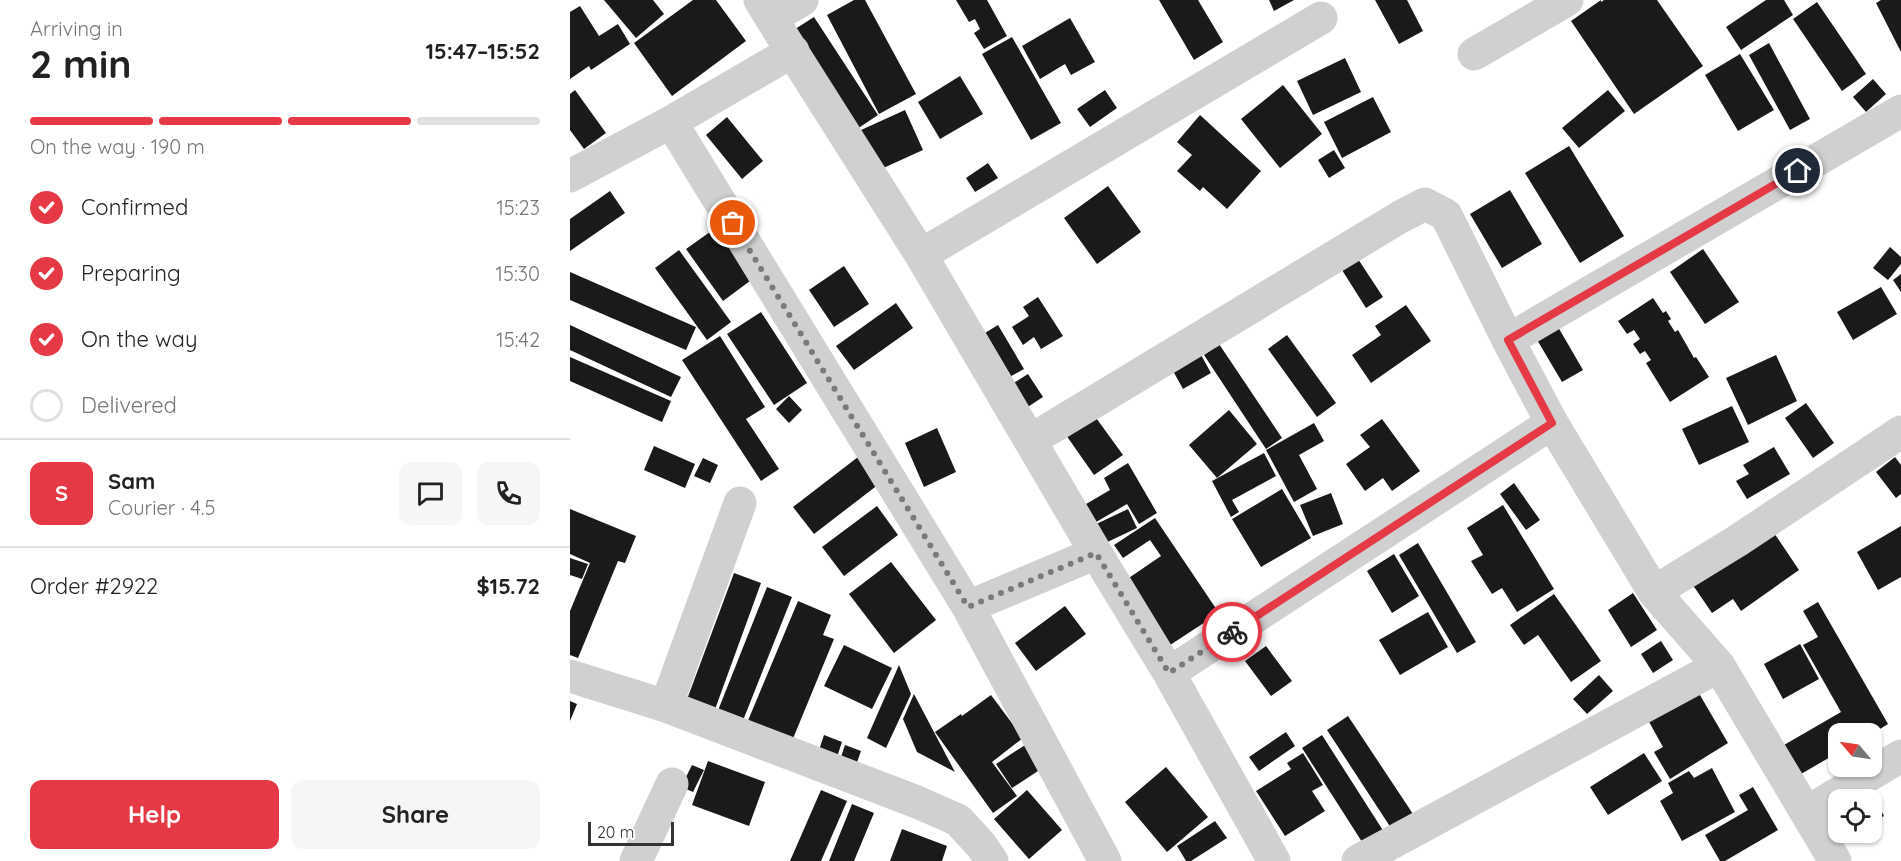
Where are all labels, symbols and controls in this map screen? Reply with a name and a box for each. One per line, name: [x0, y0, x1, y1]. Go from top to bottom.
text: Arriving in: [30, 16, 123, 41]
text: 15:47–15:52: [426, 37, 540, 65]
text: 2 min: [30, 39, 132, 88]
text: On the way · 190 m: [30, 134, 205, 159]
pin: [1772, 145, 1823, 196]
icon: home: [1781, 154, 1814, 187]
icon: check: [30, 191, 63, 224]
text: Confirmed: [81, 193, 188, 221]
text: 15:23: [496, 195, 540, 220]
pin: [707, 197, 758, 248]
icon: bag: [716, 206, 749, 239]
icon: check: [30, 257, 63, 290]
text: Preparing: [81, 259, 181, 287]
text: 15:30: [496, 261, 540, 286]
icon: check: [30, 323, 63, 356]
text: On the way: [81, 325, 197, 353]
text: 15:42: [496, 327, 540, 352]
text: Delivered: [81, 391, 177, 419]
button: chat: [399, 462, 462, 525]
button: phone: [477, 462, 540, 525]
text: Sam: [108, 467, 155, 495]
text: S: [55, 479, 68, 507]
text: Courier · 4.5: [108, 495, 215, 520]
text: Order #2922: [30, 572, 158, 600]
text: $15.72: [476, 572, 540, 600]
courier: [1202, 602, 1262, 662]
icon: bike: [1216, 616, 1249, 649]
north arrow: [1828, 723, 1882, 777]
map controls: [1828, 723, 1882, 843]
button: Help: [30, 780, 279, 849]
button: Share: [291, 780, 540, 849]
button: locate: [1828, 789, 1882, 843]
scale bar: [588, 819, 674, 846]
text: 20 m: [597, 822, 634, 842]

